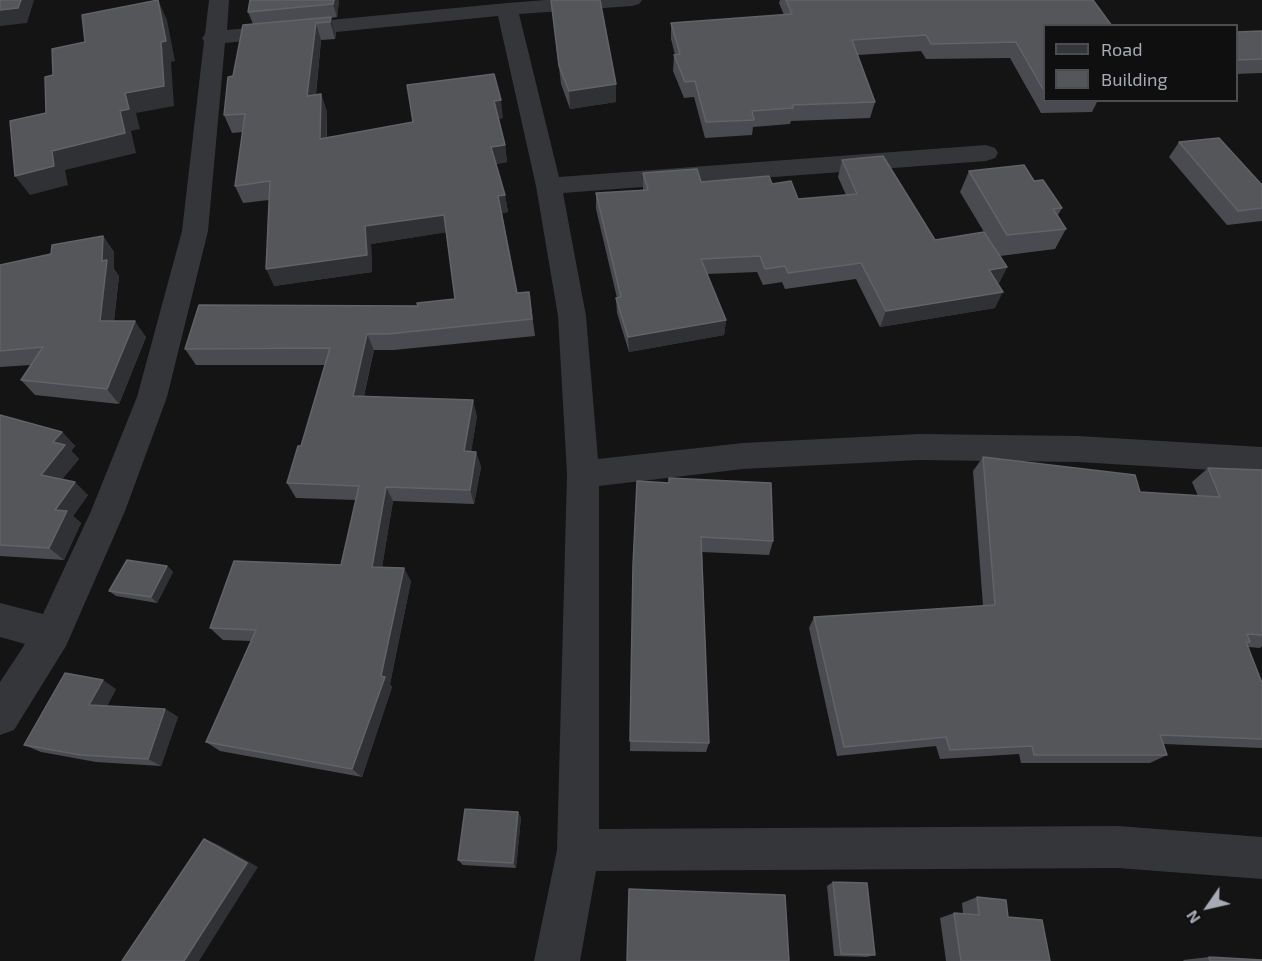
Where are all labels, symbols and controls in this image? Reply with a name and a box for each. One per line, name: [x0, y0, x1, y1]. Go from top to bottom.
legend: [1043, 24, 1238, 102]
text: Road: [1101, 38, 1142, 60]
text: Building: [1101, 68, 1168, 90]
north arrow: [1178, 877, 1238, 937]
text: N: [1182, 907, 1204, 927]

